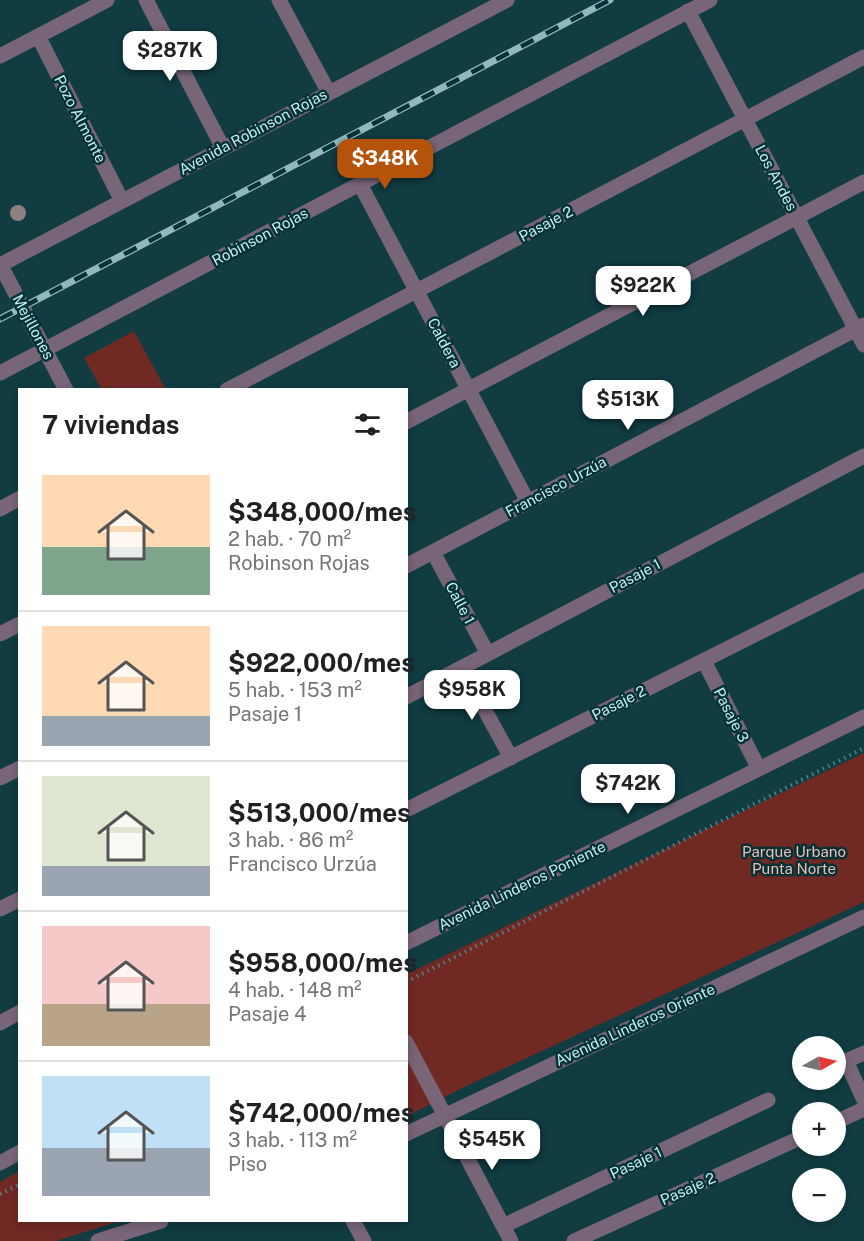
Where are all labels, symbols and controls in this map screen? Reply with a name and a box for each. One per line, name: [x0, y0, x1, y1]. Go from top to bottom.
pin: $287K: [128, 31, 212, 82]
text: $287K: [137, 38, 203, 62]
street label: Pozo Almonte: [51, 72, 110, 165]
street label: Avenida Robinson Rojas: [176, 85, 330, 178]
pin: $348K: [343, 139, 427, 190]
street label: Los Andes: [752, 142, 801, 214]
text: $348K: [351, 146, 419, 170]
street label: Pasaje 2: [516, 202, 576, 245]
street label: Robinson Rojas: [209, 204, 311, 269]
pin: $922K: [601, 266, 685, 317]
text: $922K: [610, 273, 676, 297]
street label: Mejillones: [9, 291, 58, 362]
street label: Caldera: [424, 315, 465, 371]
pin: $513K: [586, 380, 670, 431]
text: $513K: [596, 387, 660, 411]
icon: filters: [351, 408, 384, 441]
text: 7 viviendas: [42, 409, 180, 440]
street label: Francisco Urzúa: [503, 453, 609, 520]
text: $348,000/mes: [228, 496, 417, 527]
icon: home: [90, 499, 162, 571]
text: 2 hab. · 70 m²: [228, 527, 351, 551]
text: Robinson Rojas: [228, 551, 370, 575]
street label: Pasaje 1: [606, 555, 663, 596]
street label: Calle 1: [442, 579, 479, 627]
text: $922,000/mes: [228, 647, 415, 678]
icon: home: [90, 650, 162, 722]
pin: $958K: [430, 670, 514, 721]
text: $958K: [438, 677, 506, 701]
text: 5 hab. · 153 m²: [228, 678, 362, 702]
street label: Pasaje 2: [589, 682, 649, 723]
street label: Pasaje 3: [710, 685, 752, 745]
text: Pasaje 1: [228, 702, 302, 726]
pin: $742K: [586, 764, 670, 815]
text: $742K: [595, 771, 661, 795]
text: $513,000/mes: [228, 797, 411, 828]
icon: home: [90, 800, 162, 872]
text: 3 hab. · 86 m²: [228, 828, 353, 852]
street label: Avenida Linderos Poniente: [435, 838, 608, 934]
park label: Parque Urbano Punta Norte: [742, 843, 846, 877]
text: Francisco Urzúa: [228, 852, 377, 876]
text: $958,000/mes: [228, 947, 417, 978]
icon: home: [90, 950, 162, 1022]
text: 4 hab. · 148 m²: [228, 978, 362, 1002]
street label: Avenida Linderos Oriente: [552, 980, 717, 1069]
text: Pasaje 4: [228, 1002, 307, 1026]
north arrow: [792, 1036, 846, 1090]
map controls: [792, 1036, 846, 1222]
text: $742,000/mes: [228, 1097, 414, 1128]
icon: home: [90, 1100, 162, 1172]
button: +: [792, 1102, 846, 1156]
pin: $545K: [450, 1120, 534, 1171]
text: $545K: [458, 1127, 526, 1151]
text: 3 hab. · 113 m²: [228, 1128, 357, 1152]
street label: Pasaje 1: [607, 1143, 665, 1182]
text: Piso: [228, 1152, 267, 1176]
button: −: [792, 1168, 846, 1222]
street label: Pasaje 2: [658, 1169, 718, 1208]

